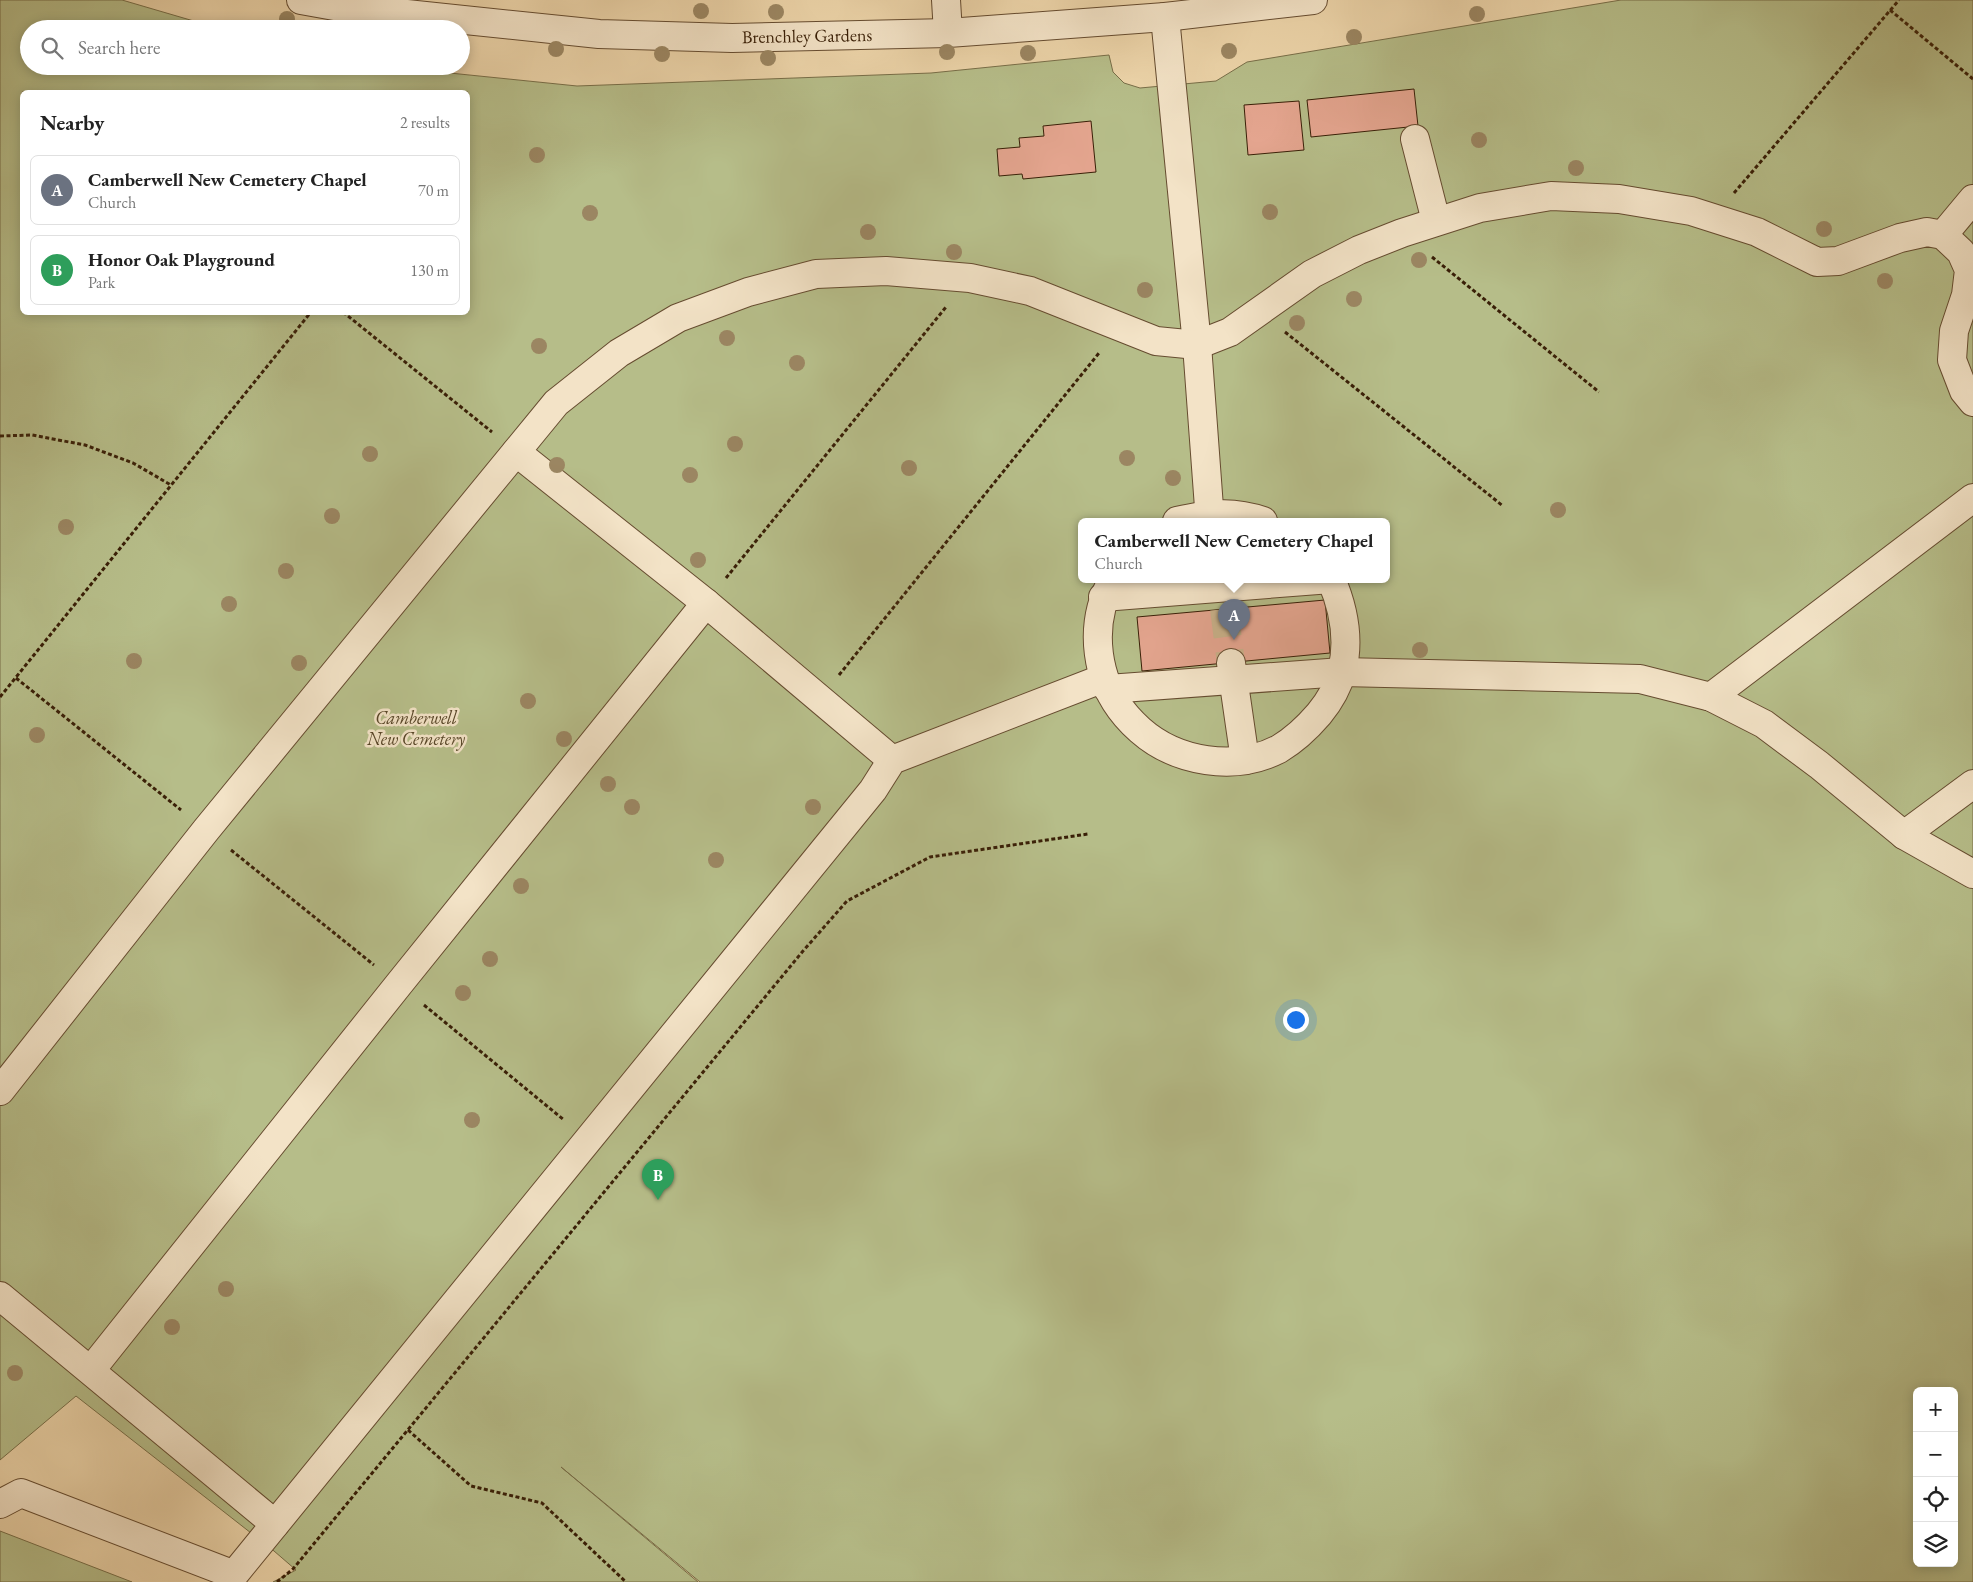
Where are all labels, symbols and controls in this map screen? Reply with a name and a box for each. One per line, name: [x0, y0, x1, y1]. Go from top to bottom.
search box: [20, 20, 470, 75]
street label: Brenchley Gardens: [742, 23, 873, 48]
icon: search: [38, 34, 66, 62]
text: Search here: [78, 35, 160, 60]
text: Nearby: [40, 109, 104, 136]
text: 2 results: [400, 112, 450, 133]
text: Camberwell New Cemetery Chapel: [88, 167, 367, 192]
text: A: [51, 180, 63, 201]
text: 70 m: [418, 180, 449, 201]
text: Church: [88, 192, 136, 213]
text: Honor Oak Playground: [88, 247, 275, 272]
text: B: [52, 260, 62, 281]
text: 130 m: [410, 260, 449, 281]
text: Park: [88, 272, 115, 293]
popup: [1078, 518, 1390, 583]
text: Camberwell New Cemetery Chapel: [1095, 528, 1373, 553]
text: Church: [1095, 553, 1143, 574]
pin: A: [1218, 599, 1250, 640]
park label: Camberwell New Cemetery: [366, 706, 466, 751]
your location: [1283, 1007, 1309, 1033]
pin: B: [642, 1159, 674, 1200]
map controls: [1913, 1387, 1958, 1567]
button: +: [1913, 1387, 1958, 1432]
button: −: [1913, 1432, 1958, 1477]
button: locate: [1913, 1477, 1958, 1522]
button: layers: [1913, 1522, 1958, 1567]

